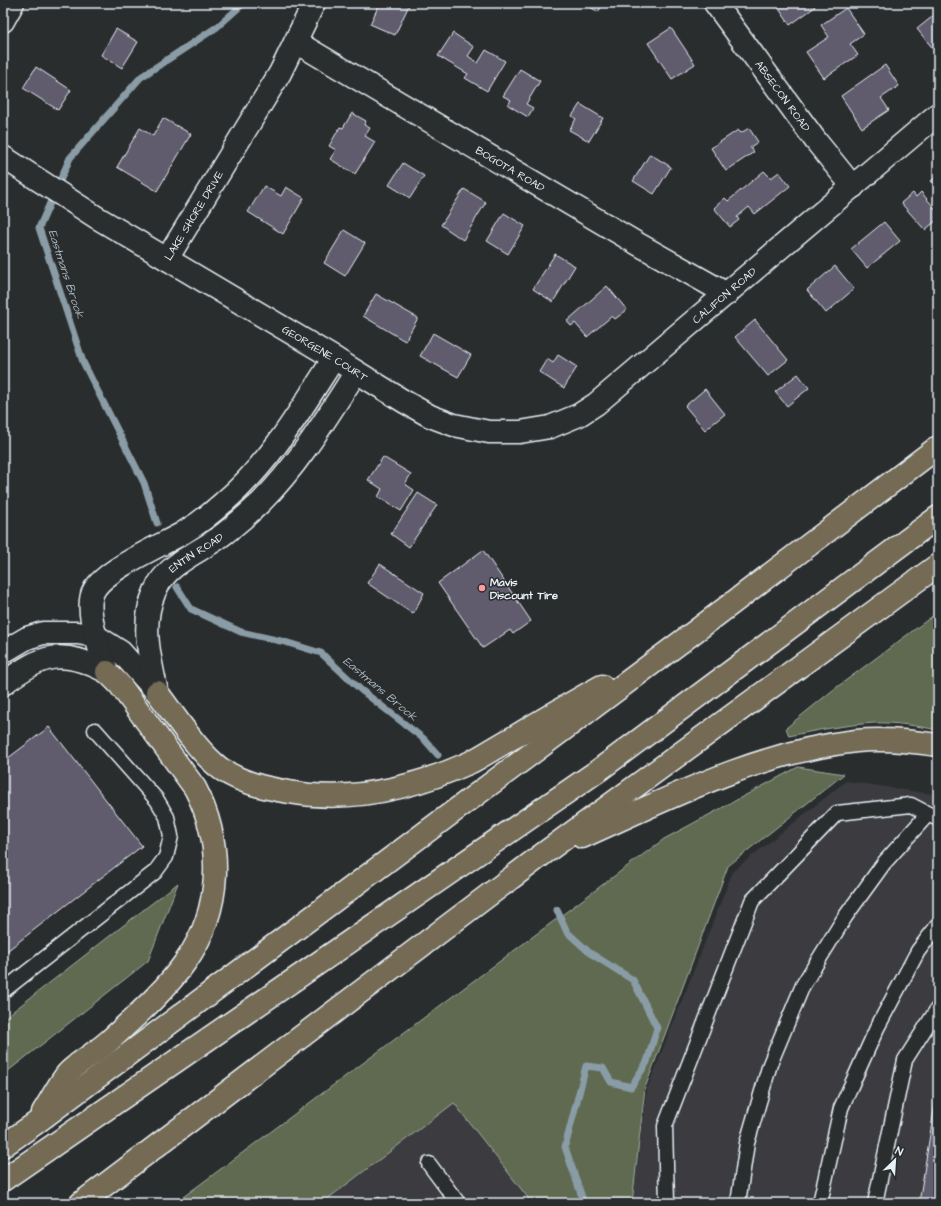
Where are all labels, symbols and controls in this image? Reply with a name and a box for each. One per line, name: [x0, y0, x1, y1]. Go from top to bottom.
street label: ABSECON ROAD: [752, 57, 814, 134]
street label: BOGOTA ROAD: [473, 142, 548, 195]
street label: LAKE SHORE DRIVE: [161, 167, 227, 263]
water label: Eastmans Brook: [44, 227, 89, 321]
street label: CALIFON ROAD: [689, 264, 760, 327]
street label: GEORGENE COURT: [279, 321, 371, 385]
street label: ENTIN ROAD: [165, 529, 226, 576]
place label: Mavis Discount Tire: [490, 575, 558, 603]
marker: Mavis Discount Tire: [477, 583, 487, 593]
water label: Eastmans Brook: [339, 653, 421, 726]
north arrow: [875, 1140, 915, 1180]
text: N: [893, 1143, 905, 1160]

